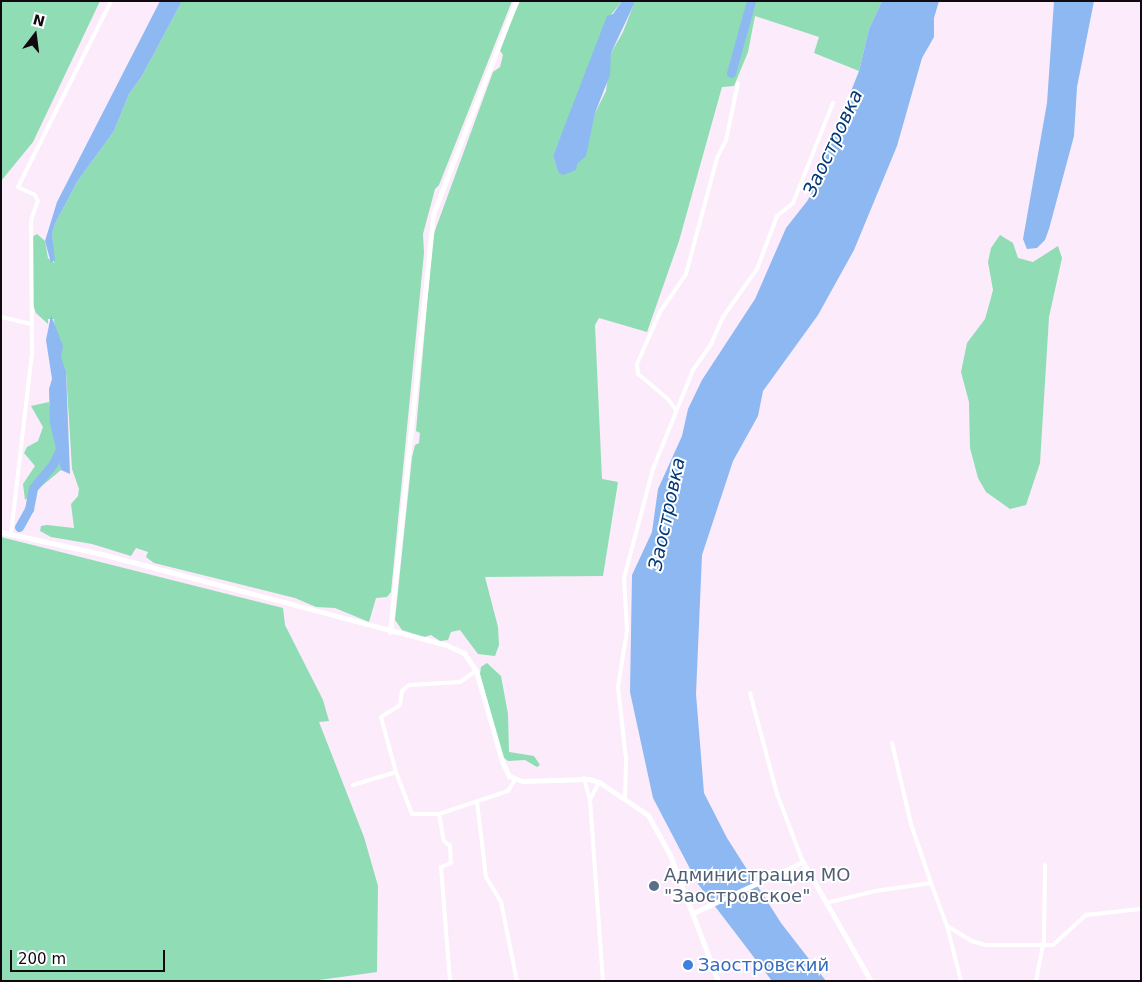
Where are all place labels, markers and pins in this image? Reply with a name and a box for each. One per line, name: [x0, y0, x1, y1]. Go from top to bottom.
place label: Администрация МО "Заостровское": [664, 865, 851, 908]
marker: Администрация МО "Заостровское": [648, 880, 660, 892]
place label: Заостровский: [698, 954, 829, 976]
marker: Заостровский: [682, 959, 694, 971]

